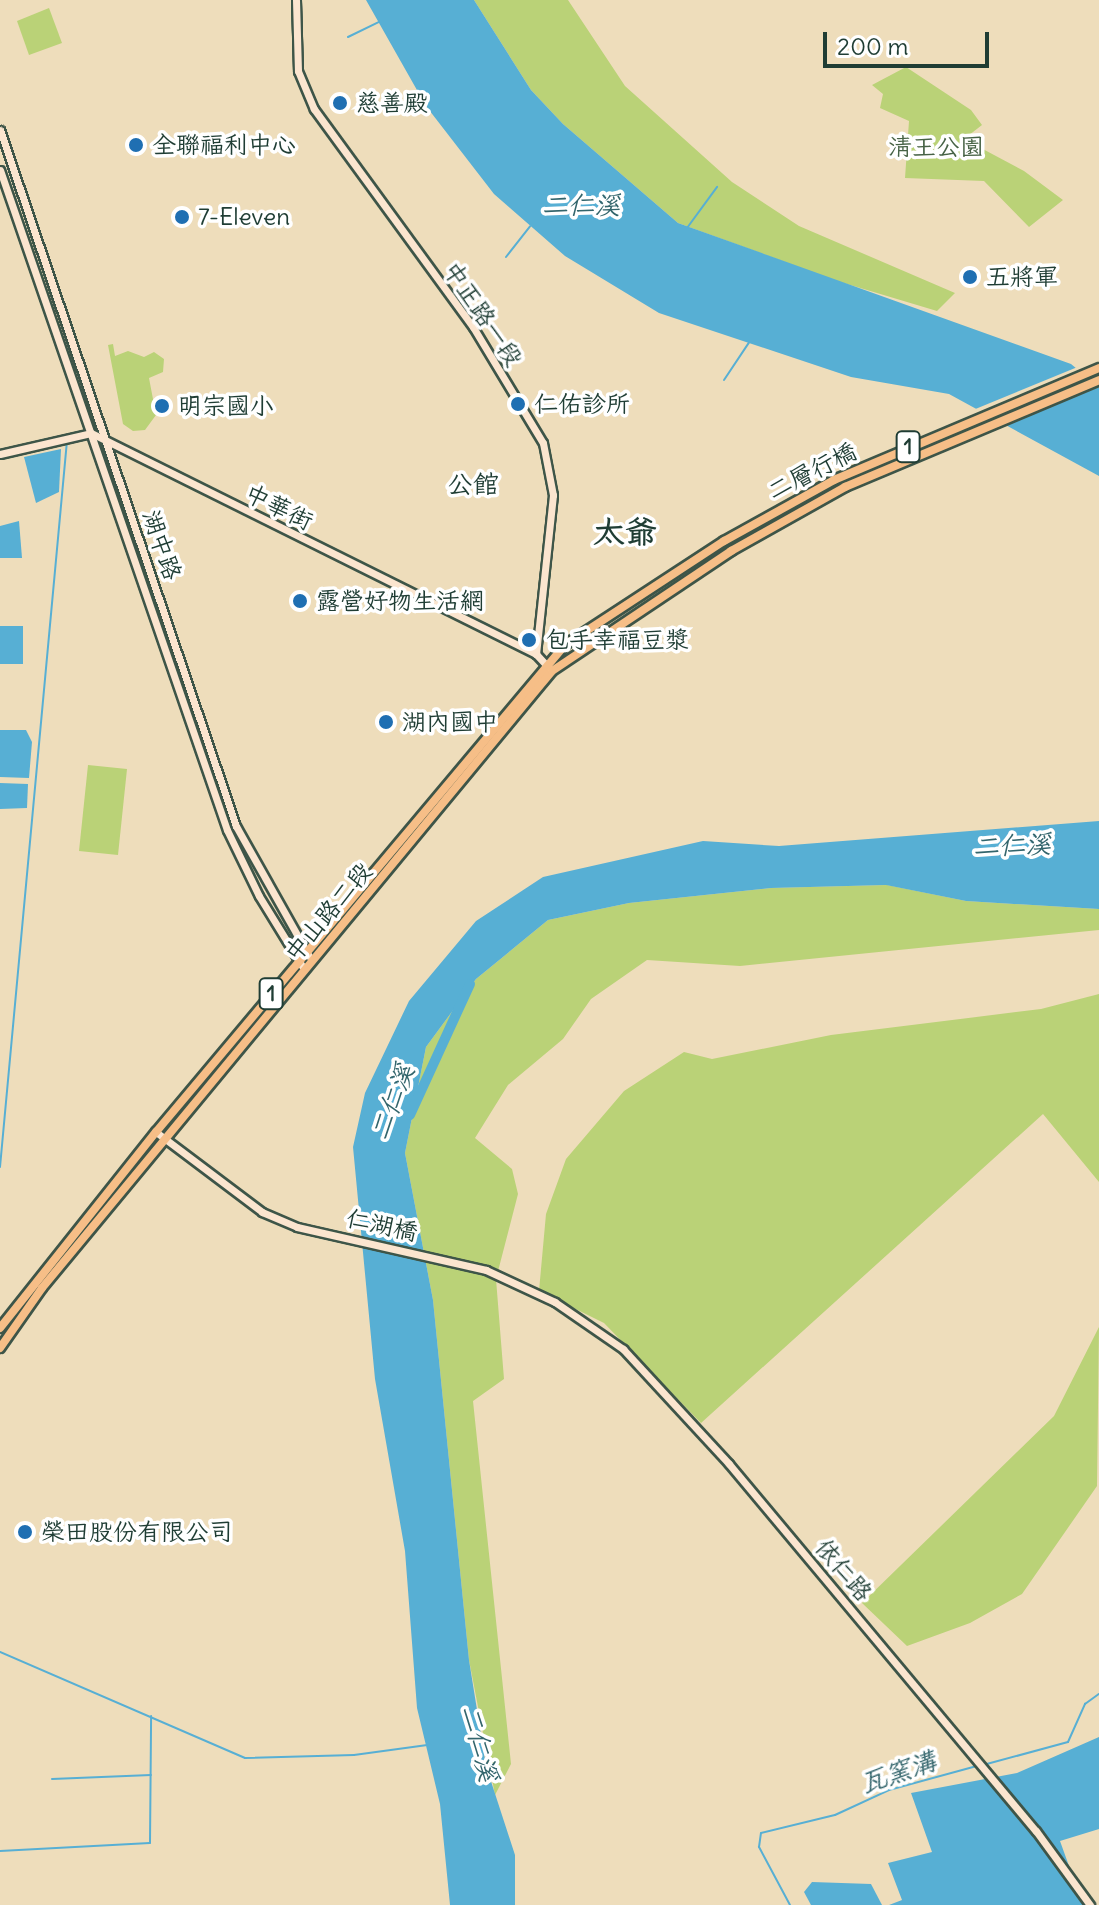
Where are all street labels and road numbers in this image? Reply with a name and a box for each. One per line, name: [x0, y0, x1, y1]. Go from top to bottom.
street label: 中正路一段: [438, 256, 528, 372]
road number: 1: [894, 429, 922, 465]
street label: 二層行橋: [763, 436, 861, 506]
street label: 中華街: [240, 478, 318, 536]
street label: 湖中路: [137, 506, 187, 584]
street label: 中山路二段: [278, 857, 378, 967]
road number: 1: [257, 976, 285, 1012]
street label: 仁湖橋: [344, 1203, 420, 1247]
street label: 依仁路: [810, 1533, 878, 1607]

